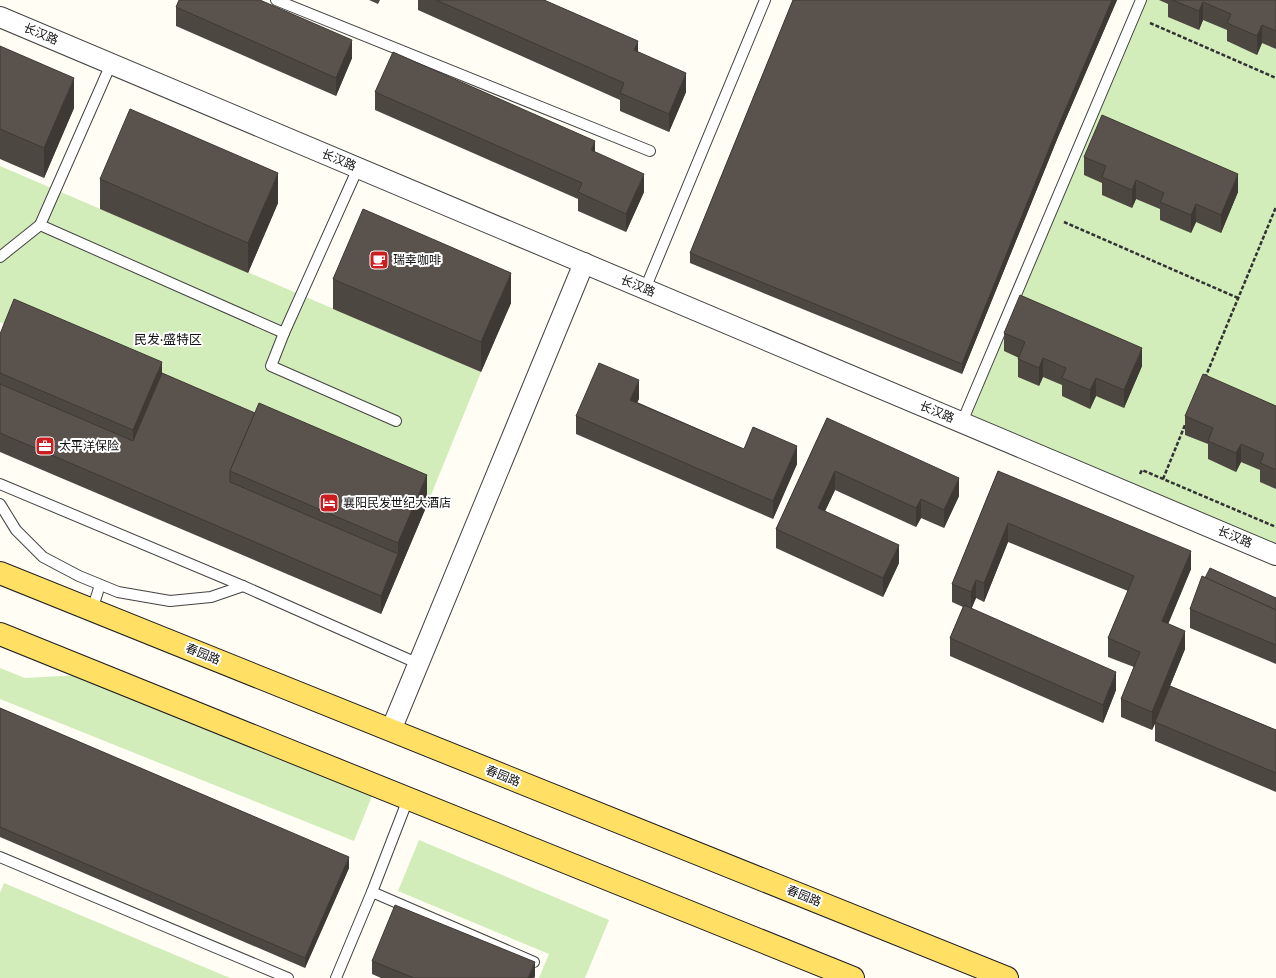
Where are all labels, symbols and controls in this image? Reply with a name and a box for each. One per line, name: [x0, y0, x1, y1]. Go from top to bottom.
street label: 长汉路: [22, 20, 61, 47]
street label: 长汉路: [320, 146, 359, 173]
cafe icon: 瑞幸咖啡: [368, 249, 390, 271]
place label: 瑞幸咖啡: [393, 252, 441, 267]
street label: 长汉路: [619, 272, 658, 299]
district label: 民发·盛特区: [134, 330, 202, 348]
street label: 长汉路: [918, 398, 957, 425]
office icon: 太平洋保险: [34, 435, 56, 457]
place label: 太平洋保险: [59, 438, 119, 453]
hotel icon: 襄阳民发世纪大酒店: [318, 492, 340, 514]
place label: 襄阳民发世纪大酒店: [343, 495, 451, 510]
street label: 长汉路: [1216, 523, 1255, 550]
street label: 春园路: [184, 640, 223, 667]
street label: 春园路: [484, 762, 523, 789]
street label: 春园路: [785, 882, 824, 909]

